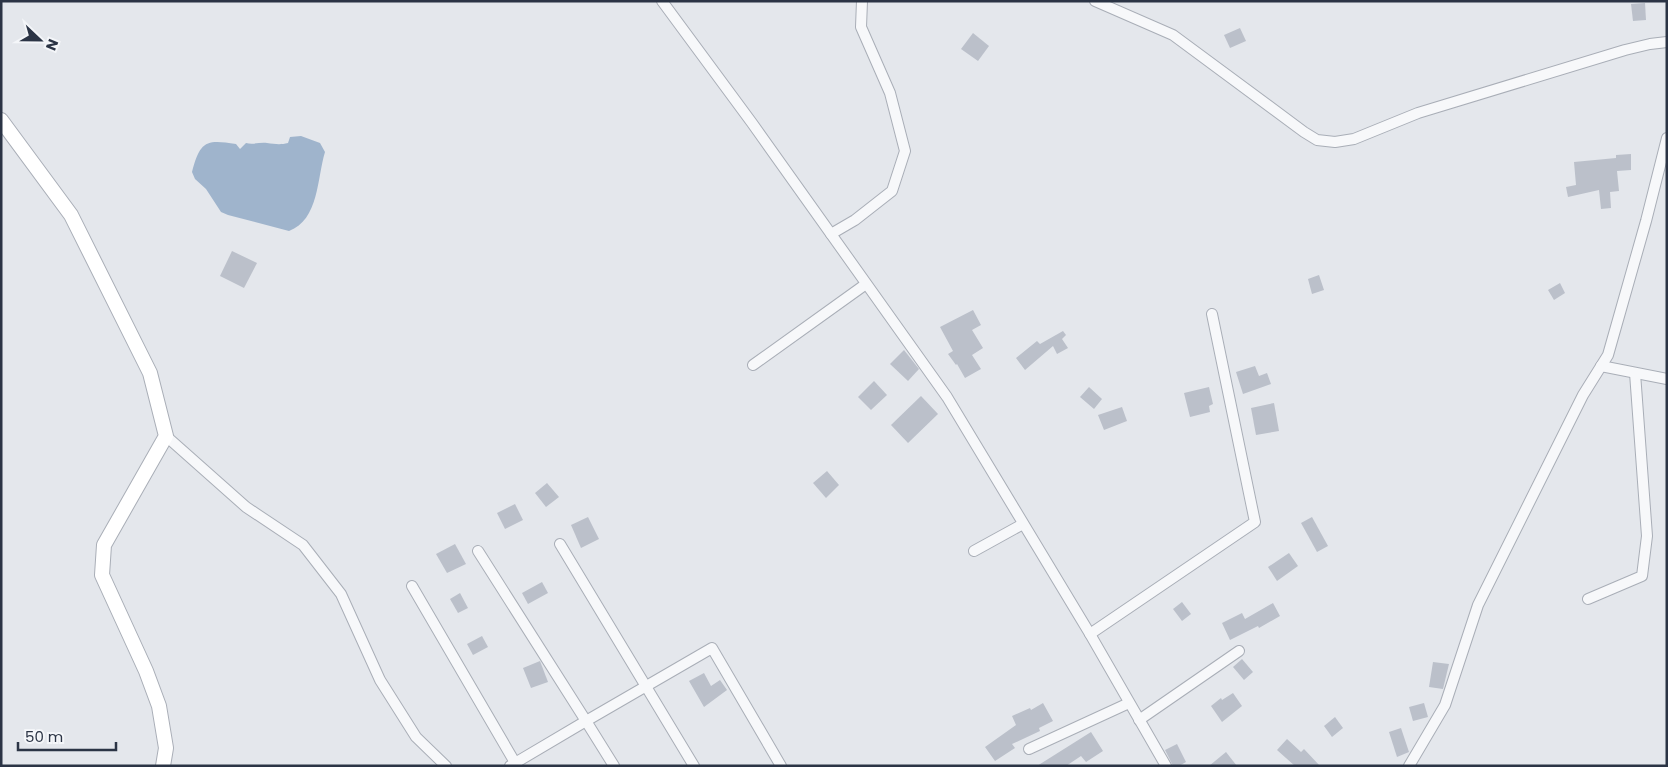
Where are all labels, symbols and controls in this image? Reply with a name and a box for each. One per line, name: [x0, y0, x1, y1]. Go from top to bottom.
north arrow: [15, 15, 65, 65]
text: N: [41, 36, 63, 53]
scale bar: [18, 720, 115, 752]
text: 50 m: [25, 726, 63, 747]

